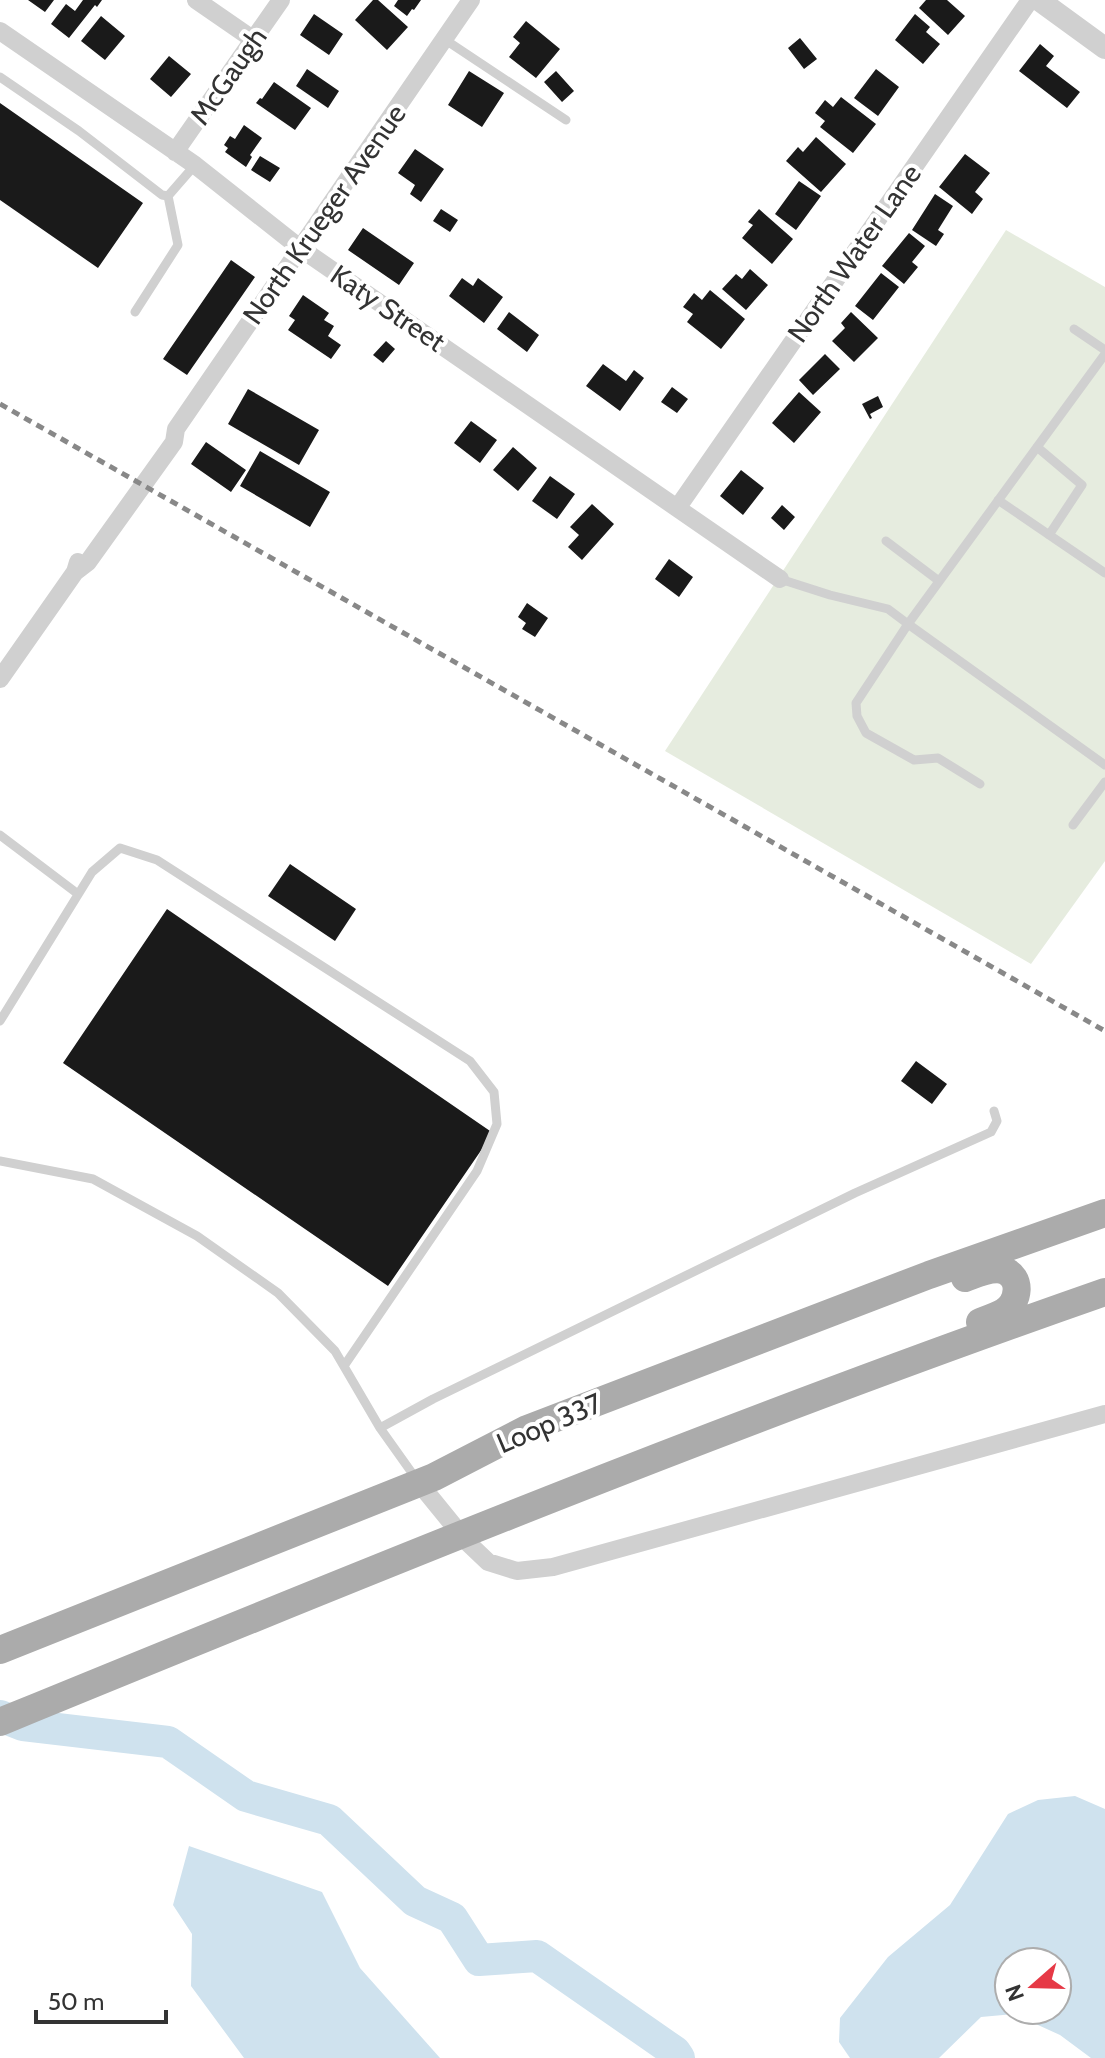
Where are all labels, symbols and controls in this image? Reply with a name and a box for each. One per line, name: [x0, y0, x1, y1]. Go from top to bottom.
street label: McGaugh: [182, 21, 274, 131]
street label: North Krueger Avenue: [235, 98, 413, 330]
street label: North Water Lane: [780, 158, 928, 348]
street label: Katy Street: [324, 257, 452, 359]
street label: Loop 337: [491, 1386, 607, 1460]
north arrow: [993, 1946, 1073, 2026]
scale bar: [36, 1974, 166, 2024]
text: N: [999, 1981, 1030, 2005]
text: 50 m: [48, 1987, 104, 2016]

